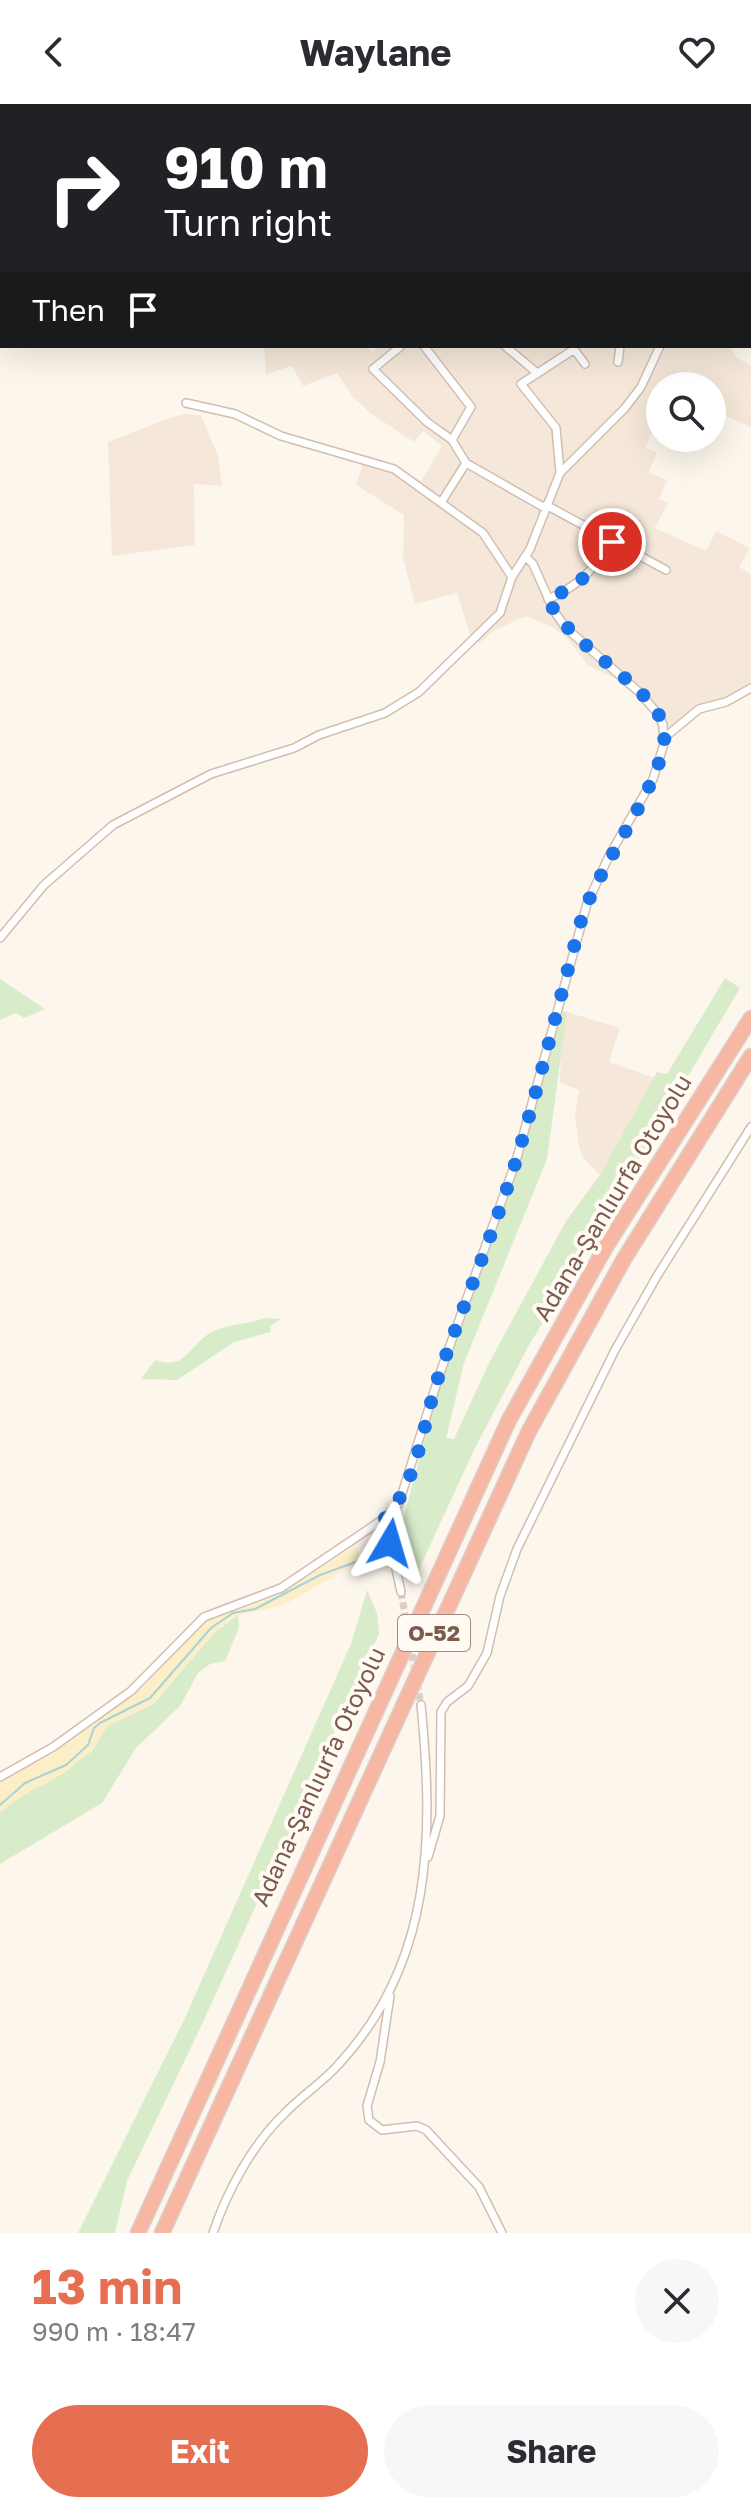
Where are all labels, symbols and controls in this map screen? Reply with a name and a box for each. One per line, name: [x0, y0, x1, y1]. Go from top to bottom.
icon: back: [32, 30, 76, 74]
icon: heart: [675, 30, 719, 74]
text: Waylane: [299, 31, 452, 74]
text: 910 m: [164, 133, 328, 200]
icon: right: [32, 136, 136, 240]
text: Turn right: [164, 201, 332, 244]
icon: arrive: [121, 288, 165, 332]
text: Then: [32, 292, 105, 328]
map controls: [646, 372, 726, 452]
button: search: [646, 372, 726, 452]
pin: [578, 508, 646, 576]
icon: arrive: [590, 520, 634, 564]
street label: Adana-Şanlıurfa Otoyolu: [527, 1069, 697, 1326]
position arrow: [348, 1501, 432, 1585]
road number: O-52: [398, 1615, 470, 1651]
street label: Adana-Şanlıurfa Otoyolu: [245, 1642, 390, 1910]
text: 13 min: [32, 2257, 182, 2315]
button: close: [635, 2259, 719, 2343]
text: 990 m · 18:47: [32, 2316, 196, 2347]
button: Exit: [32, 2405, 368, 2497]
button: Share: [384, 2405, 719, 2497]

